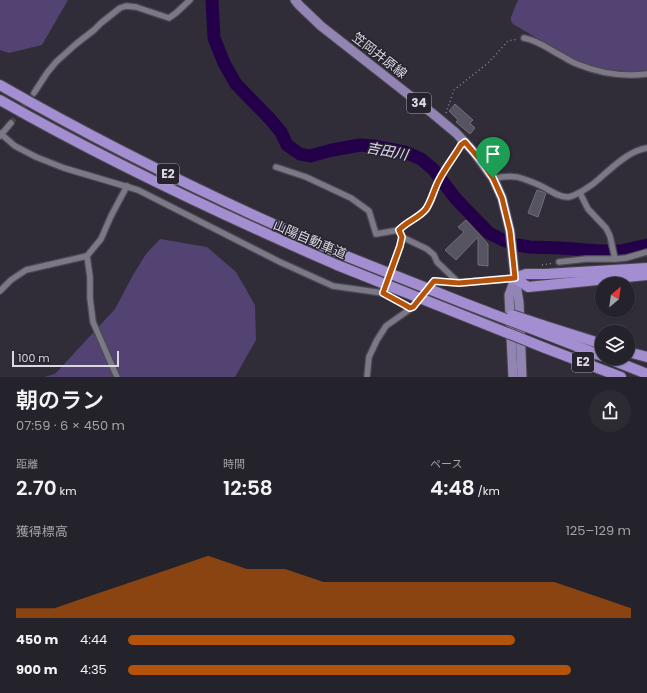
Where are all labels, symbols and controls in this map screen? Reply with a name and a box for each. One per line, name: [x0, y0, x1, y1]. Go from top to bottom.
street label: 笠岡井原線: [348, 28, 411, 83]
road number: 34: [407, 93, 431, 113]
water label: 吉田川: [364, 137, 411, 165]
pin: [476, 137, 510, 178]
icon: arrive: [482, 143, 504, 165]
road number: E2: [157, 164, 179, 184]
street label: 山陽自動車道: [270, 215, 349, 263]
north arrow: [595, 277, 635, 317]
map controls: [595, 277, 635, 365]
button: layers: [595, 325, 635, 365]
scale bar: [12, 349, 119, 368]
text: 100 m: [18, 350, 50, 366]
road number: E2: [572, 352, 594, 372]
text: 朝のラン: [16, 385, 104, 416]
button: share: [589, 390, 631, 432]
text: 07:59 · 6 × 450 m: [16, 416, 125, 435]
text: 距離: [16, 456, 38, 472]
text: 時間: [223, 456, 245, 472]
text: ペース: [430, 456, 462, 472]
text: 2.70: [16, 474, 57, 502]
text: 12:58: [223, 474, 273, 502]
text: 4:48: [430, 474, 475, 502]
text: km: [57, 483, 77, 499]
text: /km: [475, 483, 500, 499]
text: 125–129 m: [566, 521, 631, 540]
text: 獲得標高: [16, 522, 68, 541]
text: 450 m: [16, 630, 58, 649]
text: 4:44: [80, 630, 107, 649]
text: 900 m: [16, 660, 57, 679]
text: 4:35: [80, 660, 107, 679]

